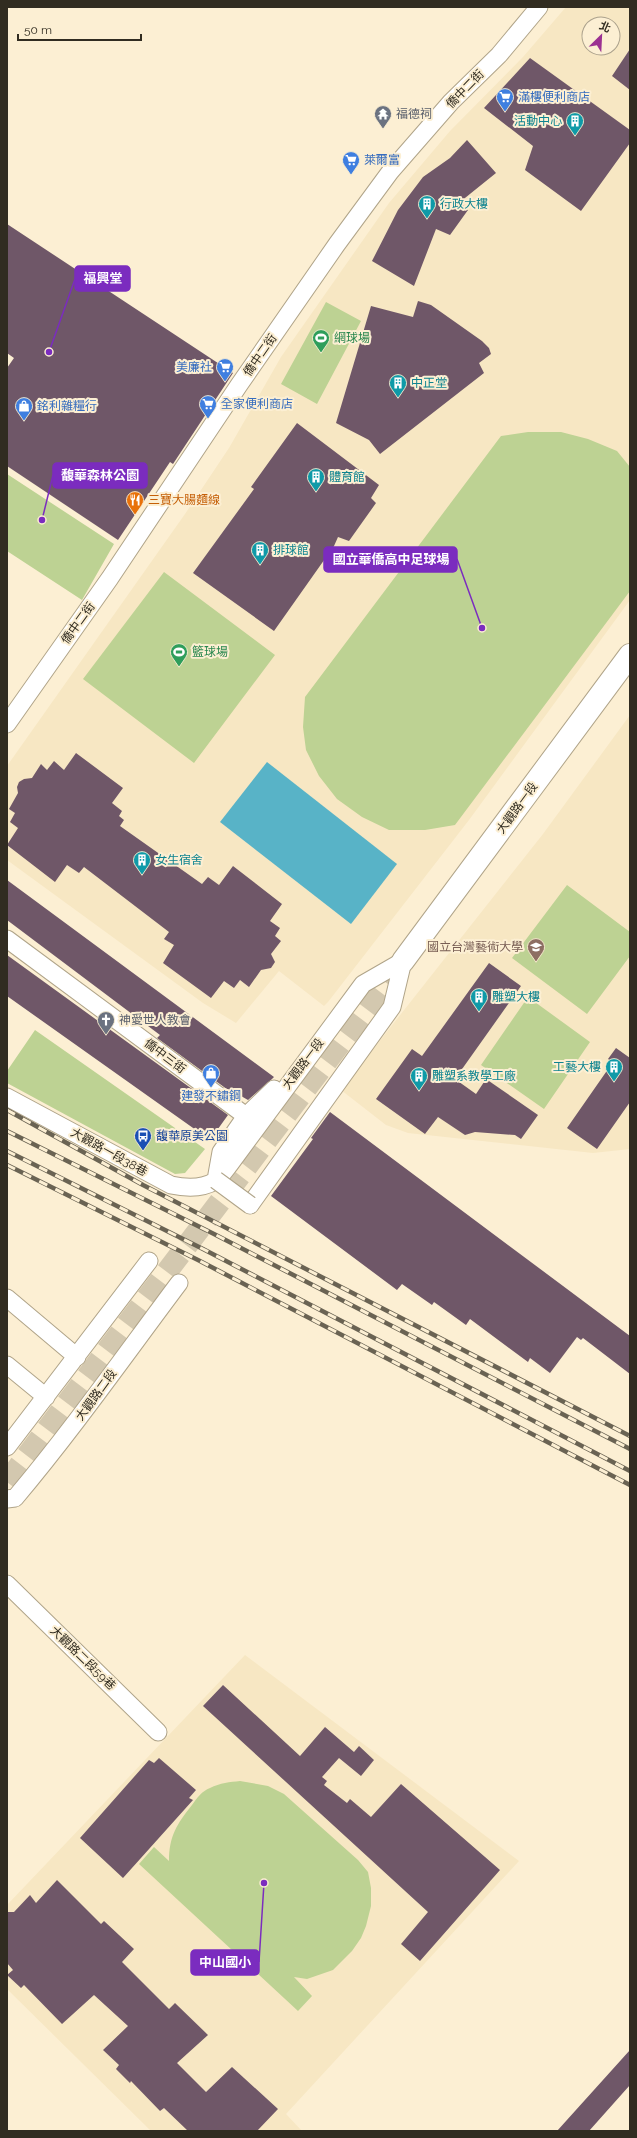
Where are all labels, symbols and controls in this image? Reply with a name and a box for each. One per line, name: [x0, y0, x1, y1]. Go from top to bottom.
scale bar: [18, 16, 141, 42]
north arrow: [581, 16, 621, 56]
text: 北: [597, 19, 613, 35]
text: 50 m: [24, 23, 52, 37]
street label: 僑中二街: [443, 67, 487, 111]
supermarket icon: 滿樓便利商店: [495, 87, 515, 112]
place label: 滿樓便利商店: [518, 90, 590, 104]
temple icon: 福德祠: [373, 104, 393, 129]
place label: 福德祠: [396, 107, 432, 121]
building icon: 活動中心: [565, 111, 585, 136]
place label: 活動中心: [514, 114, 562, 128]
supermarket icon: 萊爾富: [341, 150, 361, 175]
place label: 萊爾富: [364, 153, 400, 167]
building icon: 行政大樓: [417, 194, 437, 219]
place label: 行政大樓: [440, 197, 488, 211]
callout: 福興堂: [75, 266, 130, 291]
text: 福興堂: [83, 271, 123, 286]
sports icon: 網球場: [311, 328, 331, 353]
street label: 僑中二街: [240, 331, 280, 379]
place label: 網球場: [334, 331, 370, 345]
supermarket icon: 美廉社: [215, 357, 235, 382]
place label: 美廉社: [176, 360, 212, 374]
building icon: 中正堂: [388, 373, 408, 398]
place label: 中正堂: [411, 376, 447, 390]
supermarket icon: 全家便利商店: [198, 394, 218, 419]
shop icon: 銘利雜糧行: [14, 396, 34, 421]
place label: 全家便利商店: [221, 397, 293, 411]
place label: 銘利雜糧行: [37, 399, 97, 413]
callout: 馥華森林公園: [53, 463, 147, 488]
building icon: 體育館: [306, 467, 326, 492]
text: 馥華森林公園: [61, 468, 139, 483]
place label: 體育館: [329, 470, 365, 484]
restaurant icon: 三寶大腸麵線: [125, 490, 145, 515]
place label: 三寶大腸麵線: [148, 493, 220, 507]
building icon: 排球館: [250, 540, 270, 565]
place label: 排球館: [273, 543, 309, 557]
callout: 國立華僑高中足球場: [324, 547, 457, 572]
text: 國立華僑高中足球場: [332, 552, 450, 567]
street label: 僑中二街: [58, 599, 98, 647]
sports icon: 籃球場: [169, 642, 189, 667]
place label: 籃球場: [192, 645, 228, 659]
street label: 大觀路一段: [494, 780, 540, 836]
building icon: 女生宿舍: [132, 850, 152, 875]
place label: 女生宿舍: [155, 853, 203, 867]
school or university icon: 國立台灣藝術大學: [526, 937, 546, 962]
place label: 國立台灣藝術大學: [427, 940, 523, 954]
building icon: 雕塑大樓: [469, 987, 489, 1012]
place label: 雕塑大樓: [492, 990, 540, 1004]
church icon: 神愛世人教會: [96, 1010, 116, 1035]
place label: 神愛世人教會: [119, 1013, 191, 1027]
street label: 僑中三街: [142, 1036, 188, 1076]
street label: 大觀路一段: [279, 1036, 327, 1092]
building icon: 工藝大樓: [604, 1057, 624, 1082]
place label: 工藝大樓: [553, 1060, 601, 1074]
shop icon: 建發不鏽鋼: [201, 1063, 221, 1088]
building icon: 雕塑系教學工廠: [409, 1066, 429, 1091]
place label: 雕塑系教學工廠: [432, 1069, 516, 1083]
place label: 建發不鏽鋼: [181, 1089, 241, 1103]
street label: 大觀路一段38巷: [68, 1125, 150, 1179]
bus stop icon: 馥華原美公園: [133, 1126, 153, 1151]
place label: 馥華原美公園: [156, 1129, 228, 1143]
street label: 大觀路二段: [73, 1367, 119, 1423]
street label: 大觀路二段59巷: [47, 1623, 119, 1693]
callout: 中山國小: [191, 1950, 259, 1975]
text: 中山國小: [199, 1955, 252, 1970]

